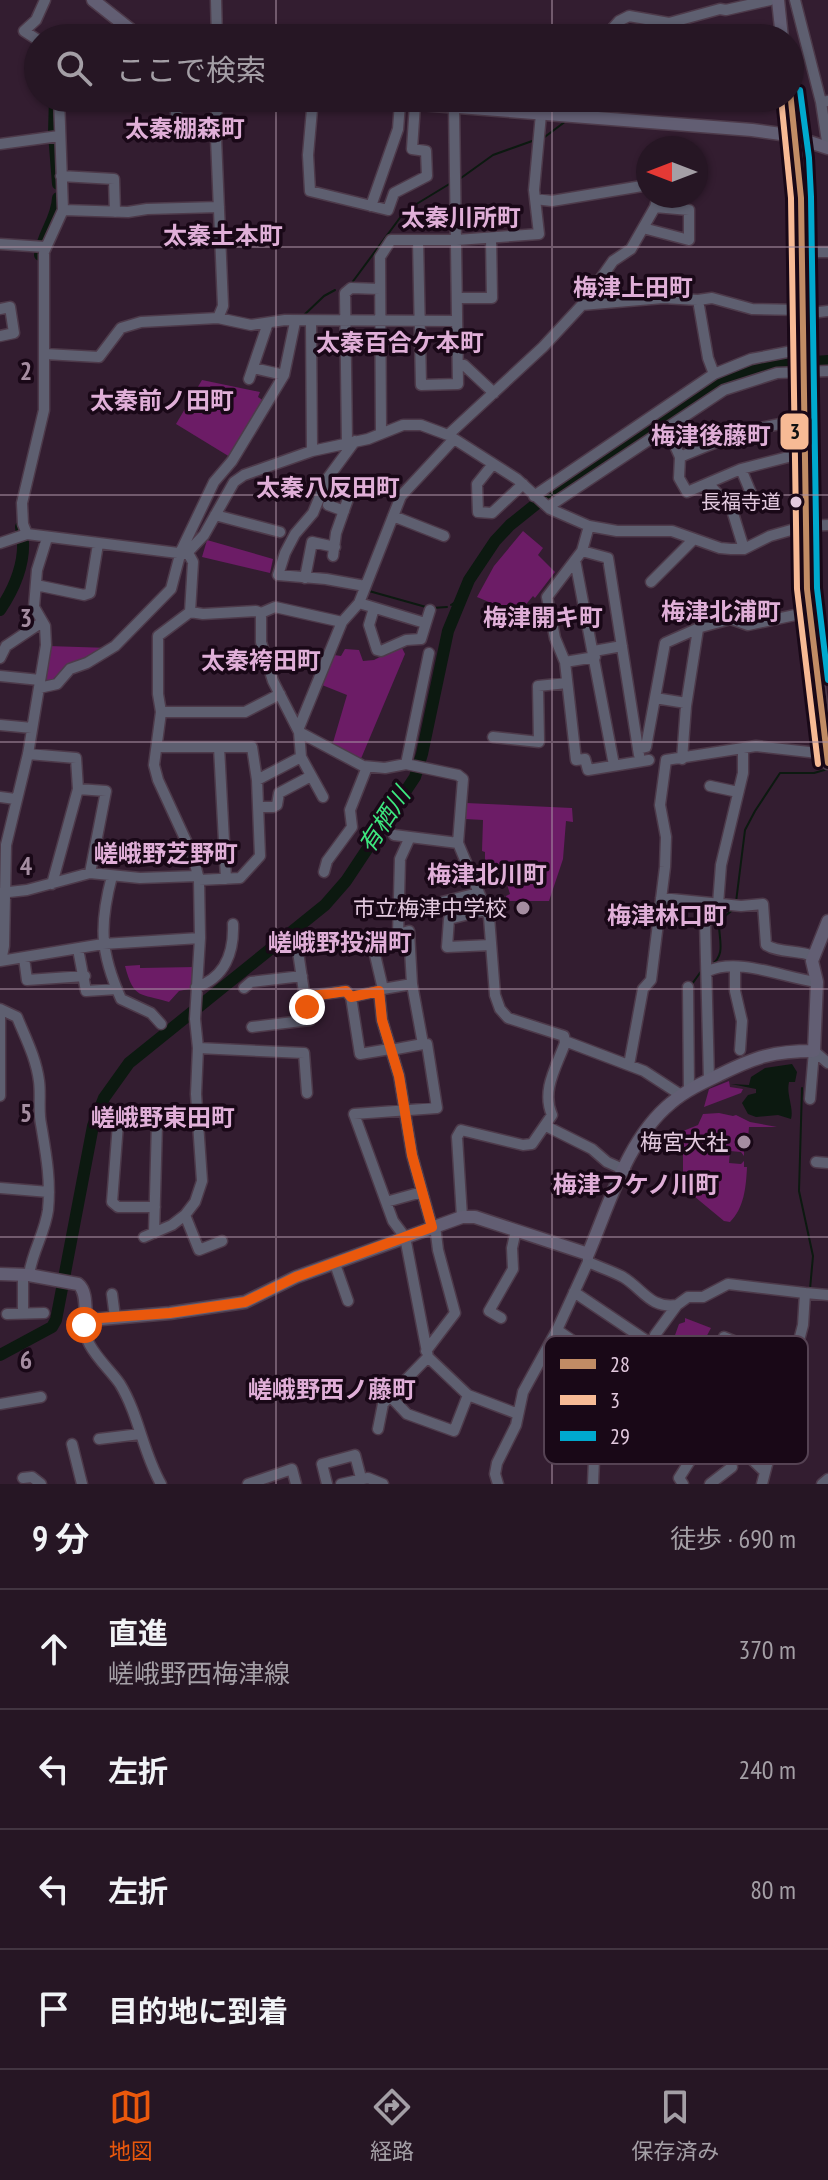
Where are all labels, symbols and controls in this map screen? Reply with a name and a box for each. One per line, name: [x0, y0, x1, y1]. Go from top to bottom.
search box: [24, 24, 804, 112]
icon: search: [52, 46, 96, 90]
text: ここで検索: [116, 50, 266, 89]
district label: 太秦棚森町: [125, 113, 245, 144]
north arrow: [636, 136, 708, 208]
district label: 太秦川所町: [401, 202, 521, 233]
district label: 太秦土本町: [163, 220, 283, 251]
district label: 梅津上田町: [573, 272, 693, 303]
district label: 太秦百合ケ本町: [316, 327, 484, 358]
text: 2: [20, 354, 32, 387]
district label: 太秦前ノ田町: [90, 385, 234, 416]
line badge: 3: [779, 412, 810, 451]
text: 3: [790, 417, 800, 445]
district label: 梅津後藤町: [651, 420, 771, 451]
district label: 太秦八反田町: [256, 472, 400, 503]
place label: 長福寺道: [701, 489, 781, 515]
marker: 長福寺道: [788, 494, 804, 510]
district label: 梅津北浦町: [661, 596, 781, 627]
text: 3: [20, 601, 32, 634]
district label: 梅津開キ町: [483, 602, 603, 633]
district label: 太秦袴田町: [201, 645, 321, 676]
water label: 有栖川: [351, 779, 418, 859]
district label: 嵯峨野芝野町: [94, 838, 238, 869]
text: 4: [20, 849, 33, 882]
district label: 梅津北川町: [427, 859, 547, 890]
place label: 市立梅津中学校: [353, 894, 507, 922]
marker: 市立梅津中学校: [514, 899, 532, 917]
district label: 梅津林口町: [607, 900, 727, 931]
district label: 嵯峨野投淵町: [268, 927, 412, 958]
route end: [289, 989, 325, 1025]
text: 5: [20, 1096, 32, 1129]
district label: 嵯峨野東田町: [91, 1102, 235, 1133]
place label: 梅宮大社: [640, 1128, 728, 1156]
marker: 梅宮大社: [735, 1133, 753, 1151]
district label: 梅津フケノ川町: [553, 1169, 719, 1200]
route start: [66, 1307, 102, 1343]
legend: [544, 1336, 808, 1464]
text: 6: [20, 1343, 32, 1376]
text: 28: [610, 1350, 630, 1378]
district label: 嵯峨野西ノ藤町: [248, 1374, 416, 1405]
text: 3: [610, 1386, 620, 1414]
text: 29: [610, 1422, 630, 1450]
text: 9 分: [32, 1516, 89, 1560]
text: 徒歩 · 690 m: [670, 1522, 796, 1555]
text: 直進: [108, 1613, 168, 1652]
icon: ahead: [32, 1627, 76, 1671]
text: 370 m: [738, 1633, 796, 1666]
text: 嵯峨野西梅津線: [108, 1657, 290, 1690]
icon: left: [32, 1747, 76, 1791]
text: 左折: [108, 1751, 168, 1790]
text: 240 m: [738, 1753, 796, 1786]
icon: left: [32, 1867, 76, 1911]
text: 左折: [108, 1871, 168, 1910]
text: 80 m: [750, 1873, 796, 1906]
icon: arrive: [32, 1987, 76, 2031]
text: 目的地に到着: [108, 1991, 288, 2030]
tab: 地図: [109, 2085, 153, 2165]
tab: 経路: [370, 2085, 414, 2165]
tab: 保存済み: [631, 2085, 719, 2165]

